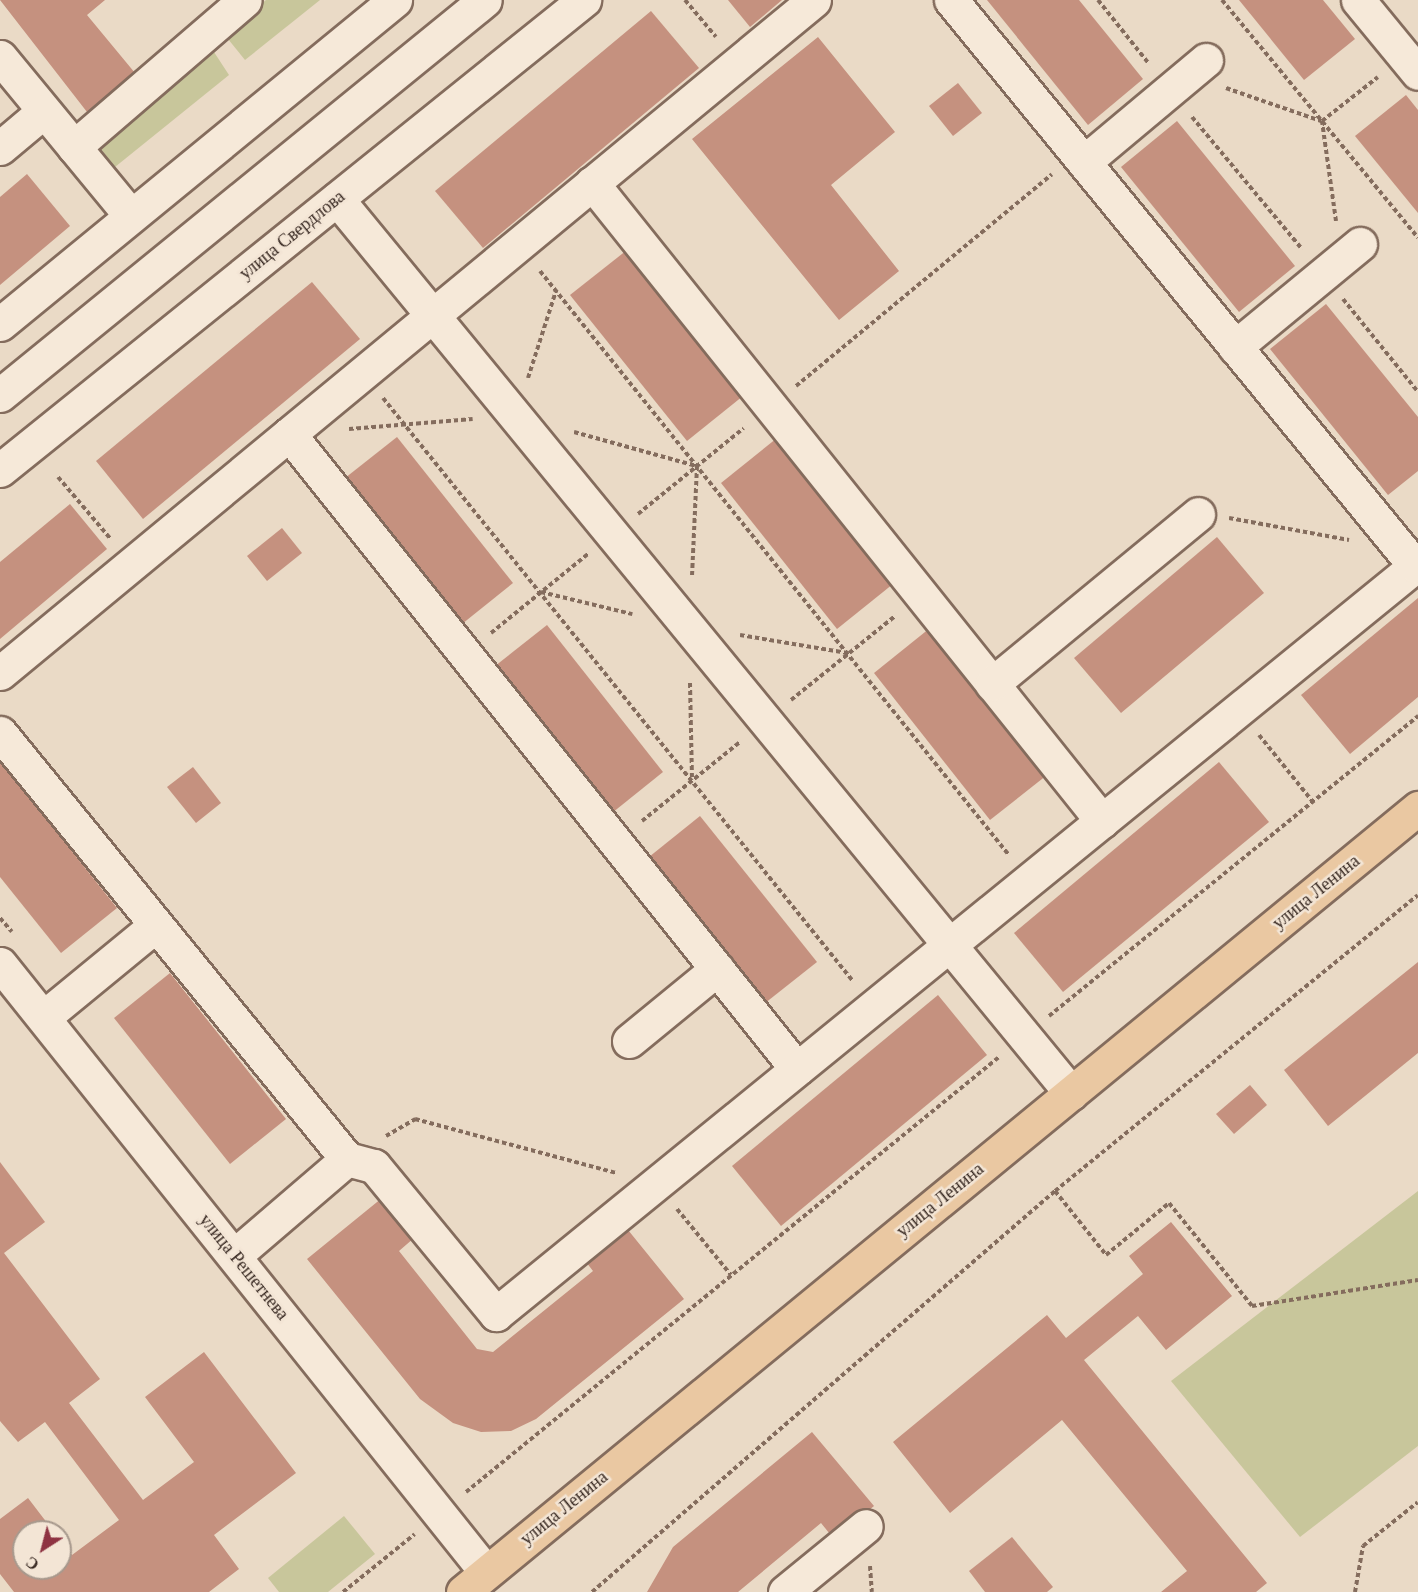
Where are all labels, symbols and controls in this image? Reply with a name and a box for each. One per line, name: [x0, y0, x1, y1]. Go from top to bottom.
street label: улица Свердлова: [235, 186, 349, 284]
street label: улица Ленина: [1268, 850, 1364, 934]
street label: улица Ленина: [892, 1158, 988, 1242]
street label: улица Решетнева: [195, 1210, 293, 1324]
street label: улица Ленина: [516, 1466, 612, 1550]
north arrow: [12, 1520, 72, 1580]
text: С: [23, 1553, 42, 1574]

